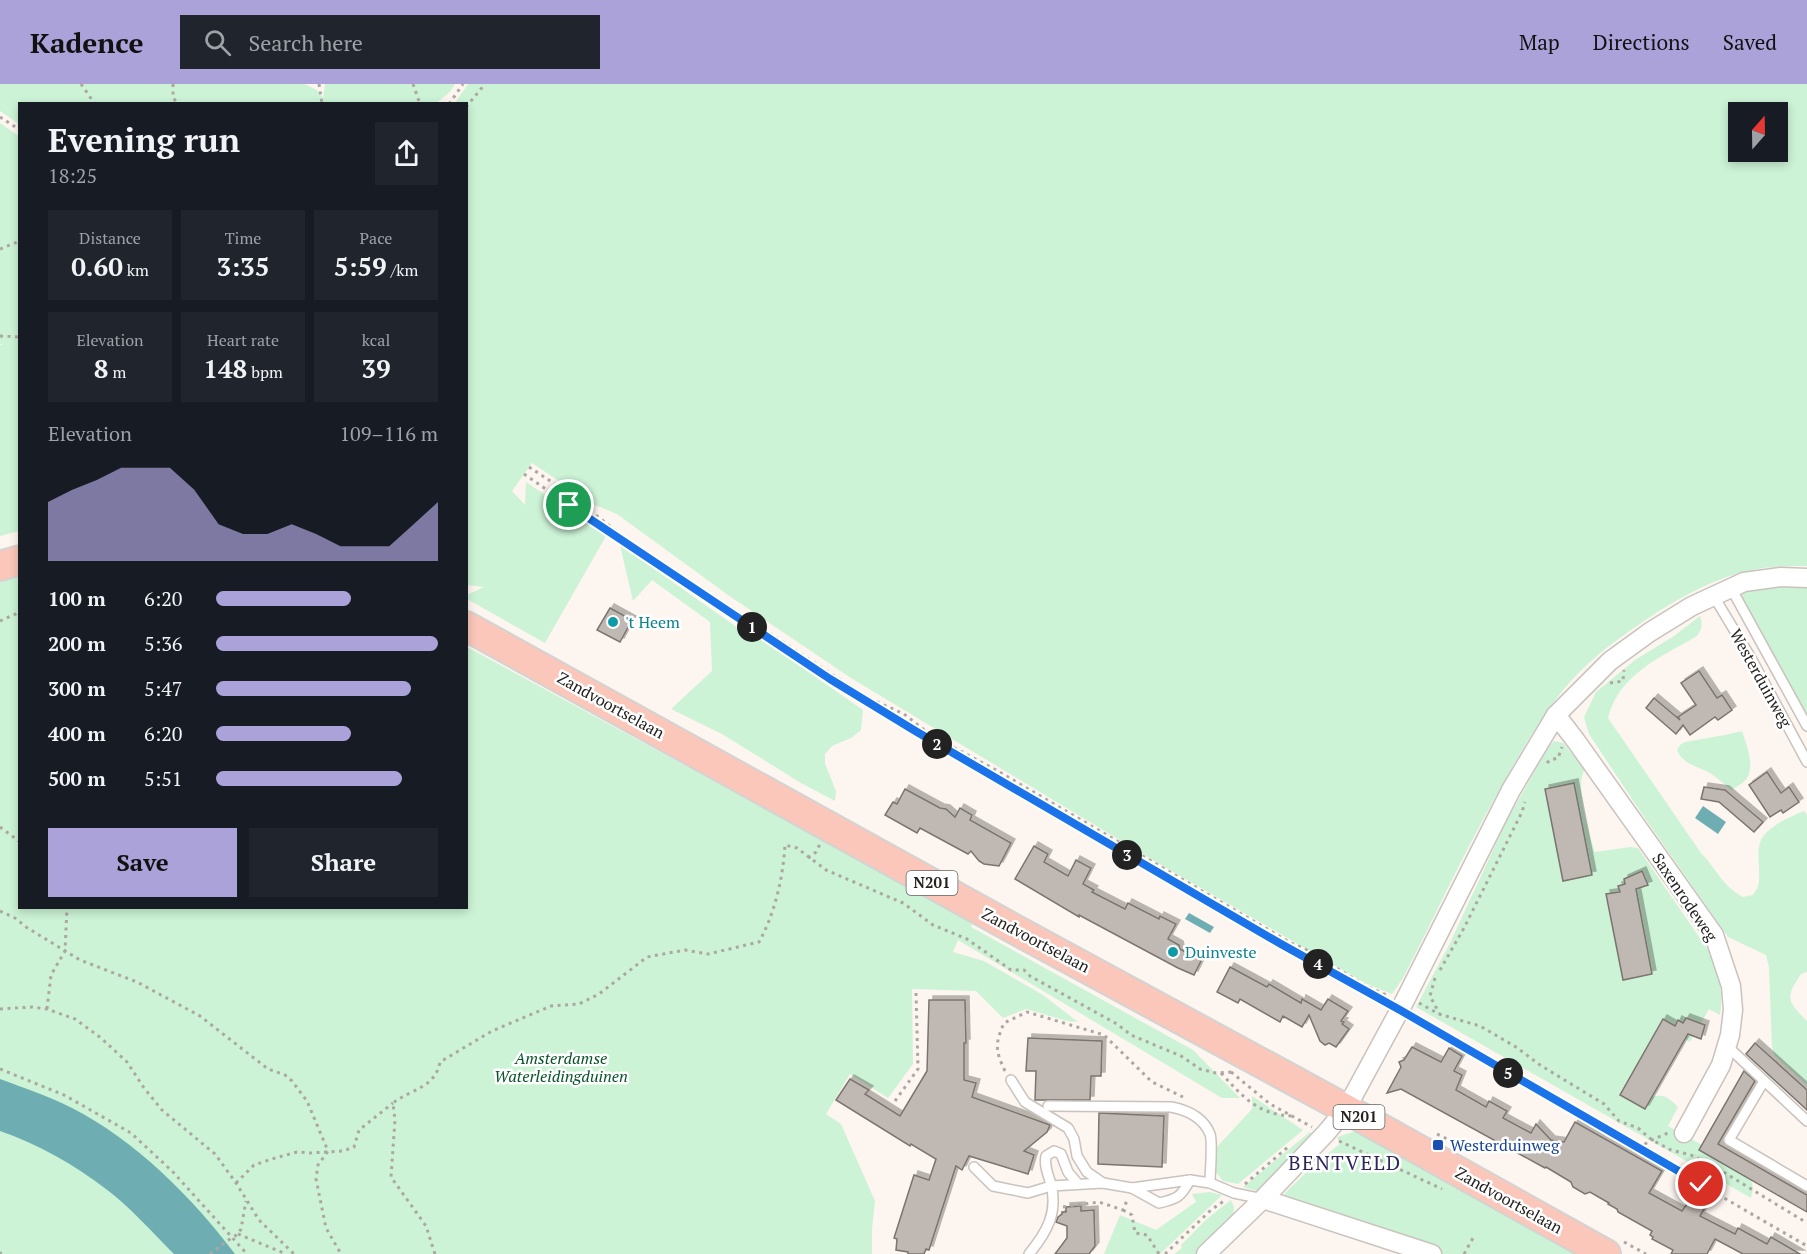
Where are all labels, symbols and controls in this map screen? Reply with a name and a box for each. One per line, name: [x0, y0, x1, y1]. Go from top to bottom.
search box: [180, 15, 600, 69]
text: Kadence: [30, 24, 144, 61]
icon: search: [201, 26, 234, 59]
text: Search here: [249, 28, 363, 57]
text: Map: [1519, 28, 1560, 56]
text: Directions: [1593, 28, 1690, 56]
text: Saved: [1723, 28, 1777, 56]
north arrow: [1728, 102, 1788, 162]
map controls: [1728, 102, 1788, 162]
text: Evening run: [48, 118, 240, 161]
button: share: [375, 122, 438, 185]
text: 18:25: [48, 162, 97, 189]
text: Distance: [79, 227, 141, 249]
text: Time: [225, 227, 261, 249]
text: Pace: [360, 227, 392, 249]
text: 0.60: [71, 249, 123, 283]
text: 3:35: [217, 249, 270, 283]
text: 5:59: [334, 249, 387, 283]
text: km: [123, 259, 149, 281]
text: /km: [387, 259, 418, 281]
text: Elevation: [76, 329, 144, 351]
text: Heart rate: [207, 329, 279, 351]
text: kcal: [362, 329, 390, 351]
text: 8: [94, 351, 109, 385]
text: 148: [203, 351, 247, 385]
text: 39: [361, 351, 391, 385]
text: m: [109, 361, 126, 383]
text: bpm: [247, 361, 283, 383]
text: Elevation: [48, 420, 132, 447]
text: 109–116 m: [339, 420, 438, 447]
pin: [543, 479, 594, 530]
icon: arrive: [552, 488, 585, 521]
text: 100 m: [48, 585, 106, 612]
text: 6:20: [144, 585, 183, 612]
place label: 't Heem: [625, 611, 680, 633]
pin: 1: [737, 612, 767, 642]
marker: 't Heem: [606, 615, 620, 629]
text: 1: [747, 616, 757, 638]
street label: Westerduinweg: [1725, 625, 1797, 732]
text: 200 m: [48, 630, 106, 657]
text: 5:36: [144, 630, 183, 657]
street label: Zandvoortselaan: [554, 666, 669, 744]
text: 300 m: [48, 675, 106, 702]
text: 5:47: [144, 675, 183, 702]
text: 400 m: [48, 720, 106, 747]
text: 6:20: [144, 720, 183, 747]
pin: 2: [922, 729, 952, 759]
text: 2: [932, 733, 942, 755]
text: 500 m: [48, 765, 106, 792]
text: 5:51: [144, 765, 183, 792]
button: Save: [48, 828, 237, 897]
button: Share: [249, 828, 438, 897]
pin: 3: [1112, 840, 1142, 870]
text: 3: [1122, 844, 1132, 866]
street label: Saxenrodeweg: [1647, 849, 1723, 946]
road number: N201: [906, 871, 958, 895]
street label: Zandvoortselaan: [978, 902, 1094, 978]
place label: Duinveste: [1185, 941, 1257, 963]
marker: Duinveste: [1166, 945, 1180, 959]
pin: 4: [1303, 949, 1333, 979]
text: 4: [1313, 953, 1323, 975]
park label: Amsterdamse Waterleidingduinen: [494, 1047, 628, 1087]
pin: 5: [1493, 1058, 1523, 1088]
text: 5: [1503, 1062, 1513, 1084]
road number: N201: [1334, 1105, 1384, 1129]
place label: Westerduinweg: [1450, 1134, 1560, 1156]
marker: Westerduinweg: [1431, 1138, 1445, 1152]
district label: BENTVELD: [1288, 1149, 1402, 1176]
pin: [1675, 1158, 1726, 1209]
street label: Zandvoortselaan: [1452, 1161, 1567, 1239]
icon: check: [1684, 1167, 1717, 1200]

